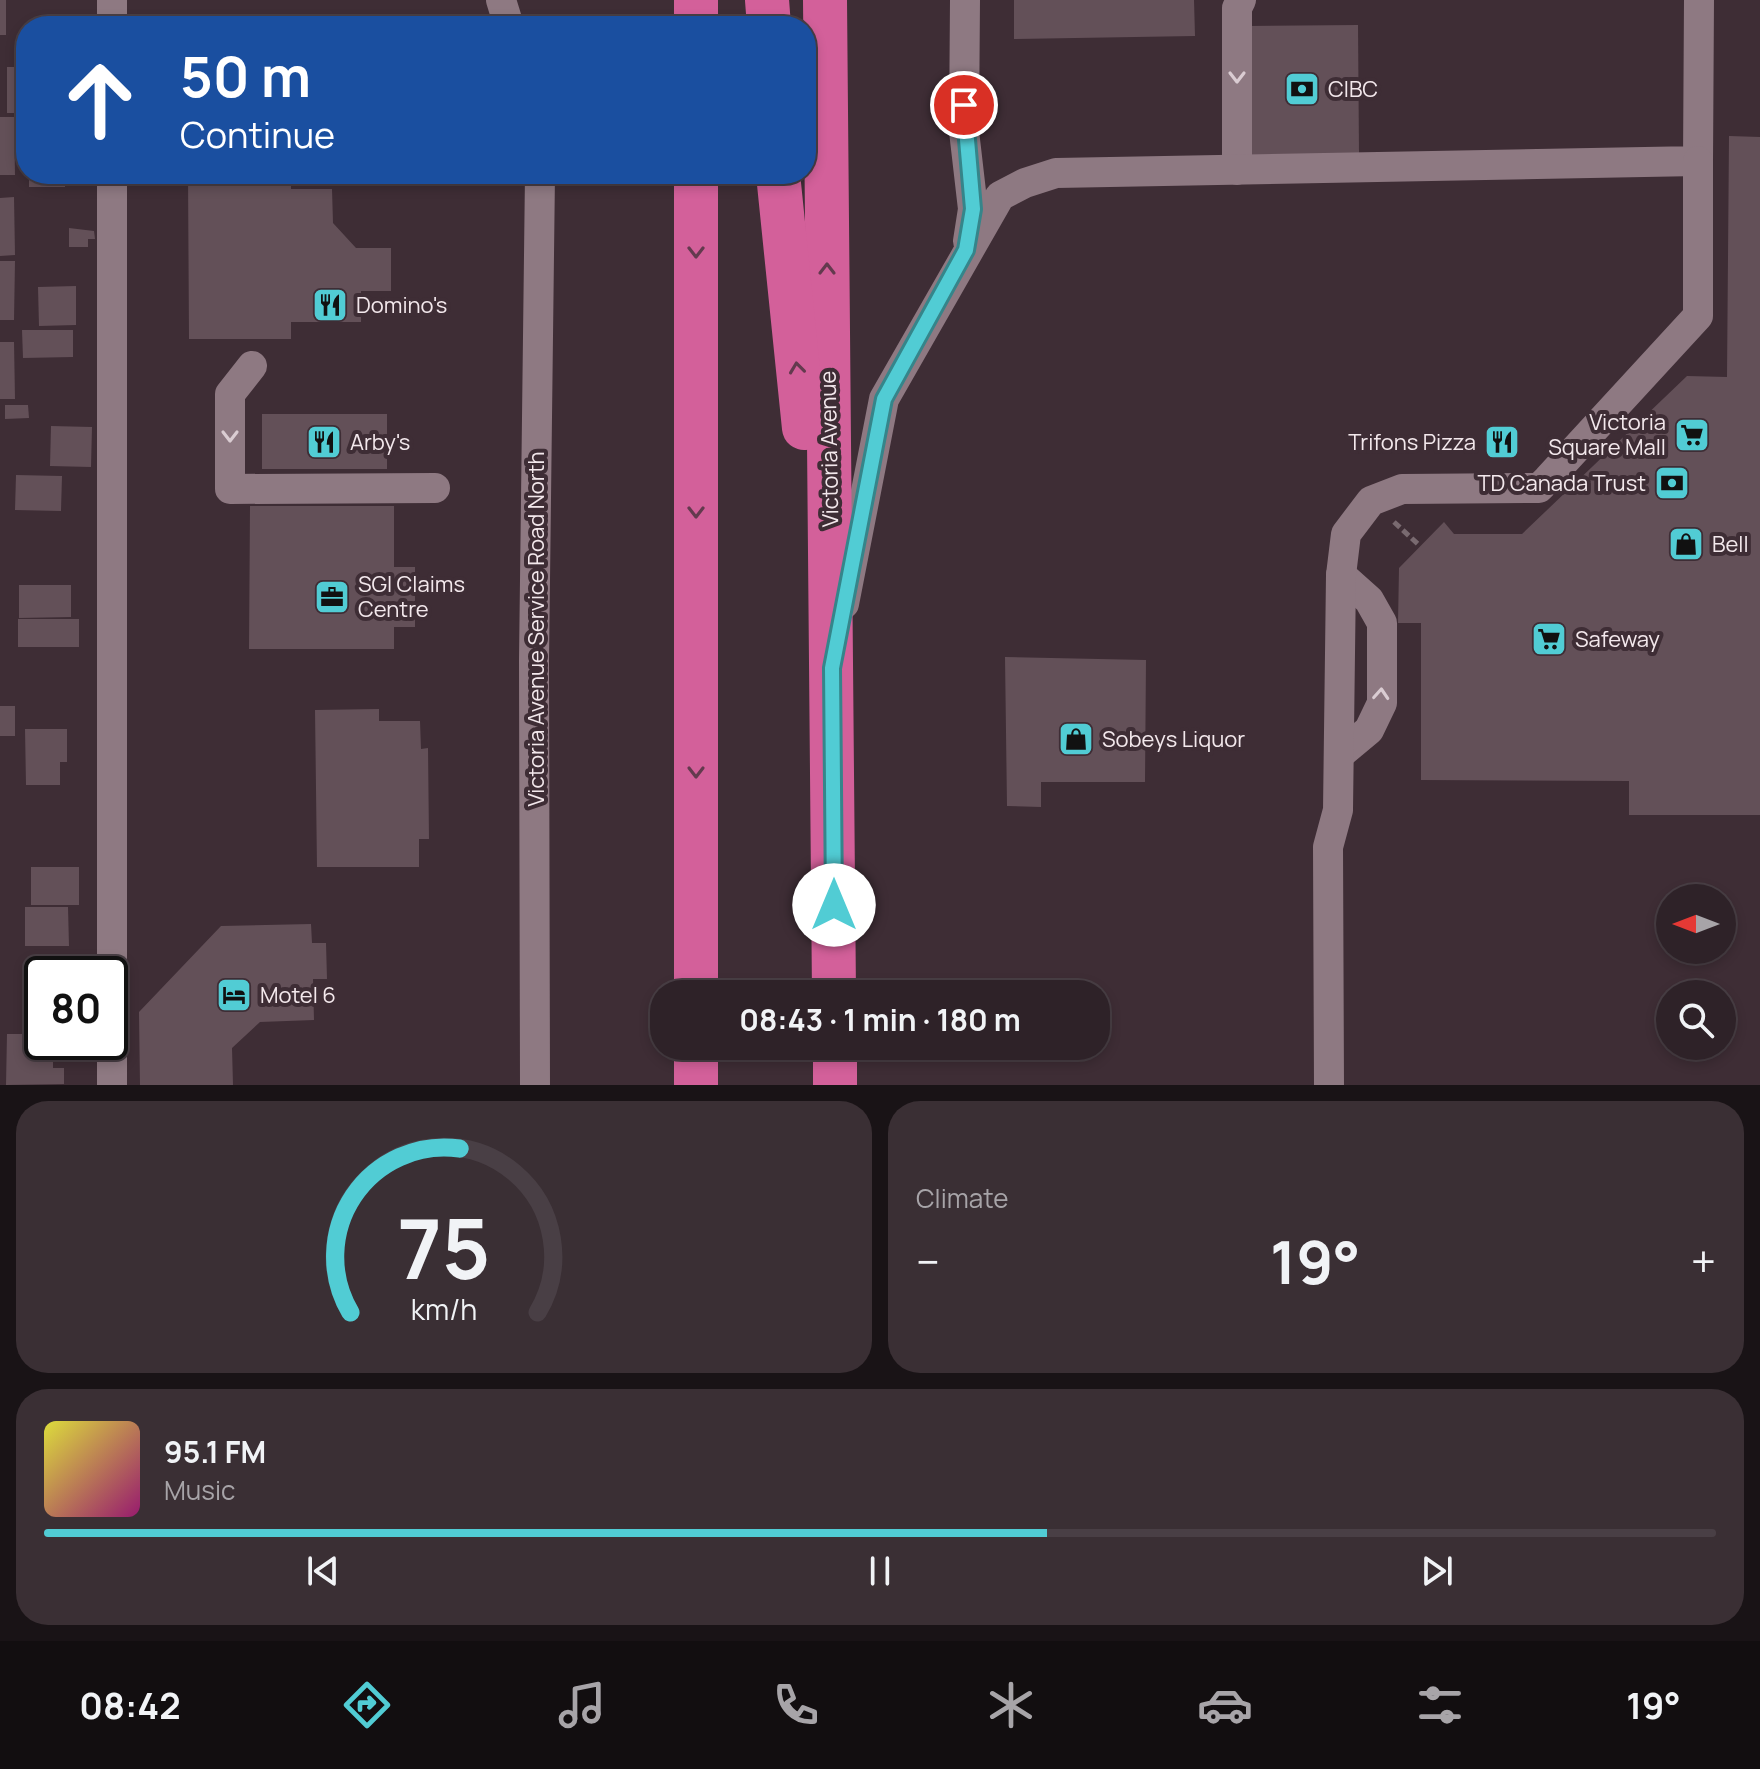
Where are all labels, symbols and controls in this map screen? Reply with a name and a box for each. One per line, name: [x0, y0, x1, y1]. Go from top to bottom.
text: 50 m: [180, 37, 311, 114]
icon: ahead: [48, 48, 152, 152]
bank icon: CIBC: [1283, 70, 1321, 108]
pin: [930, 71, 998, 139]
one-way arrow: [1228, 71, 1246, 84]
place label: CIBC: [1328, 74, 1378, 104]
icon: arrive: [942, 83, 986, 127]
text: Continue: [180, 110, 335, 159]
one-way arrow: [687, 246, 705, 259]
one-way arrow: [818, 262, 836, 275]
restaurant icon: Domino's: [311, 286, 349, 324]
place label: Domino's: [356, 290, 447, 320]
one-way arrow: [789, 361, 806, 374]
street label: Victoria Avenue: [813, 370, 845, 528]
place label: Victoria Square Mall: [1548, 407, 1666, 462]
supermarket icon: Victoria Square Mall: [1673, 416, 1711, 454]
restaurant icon: Arby's: [305, 423, 343, 461]
restaurant icon: Trifons Pizza: [1483, 423, 1521, 461]
place label: Arby's: [350, 427, 410, 457]
place label: Trifons Pizza: [1348, 427, 1476, 457]
one-way arrow: [221, 430, 239, 443]
street label: Victoria Avenue Service Road North: [521, 451, 551, 807]
bank icon: TD Canada Trust: [1653, 464, 1691, 502]
place label: TD Canada Trust: [1477, 468, 1646, 498]
one-way arrow: [687, 506, 705, 519]
shop icon: Bell: [1667, 525, 1705, 563]
place label: Bell: [1712, 529, 1749, 559]
place label: SGI Claims Centre: [358, 569, 465, 624]
office icon: SGI Claims Centre: [313, 578, 351, 616]
supermarket icon: Safeway: [1530, 620, 1568, 658]
place label: Safeway: [1575, 624, 1660, 654]
one-way arrow: [1372, 687, 1389, 700]
shop icon: Sobeys Liquor: [1057, 720, 1095, 758]
place label: Sobeys Liquor: [1102, 724, 1245, 754]
one-way arrow: [687, 766, 705, 779]
position arrow: [792, 863, 876, 947]
north arrow: [1656, 884, 1736, 964]
map controls: [1656, 884, 1736, 1060]
speed limit sign: 80: [24, 956, 128, 1060]
hotel icon: Motel 6: [215, 976, 253, 1014]
place label: Motel 6: [260, 980, 336, 1010]
button: search: [1656, 980, 1736, 1060]
text: 08:43 · 1 min · 180 m: [739, 999, 1021, 1040]
text: Climate: [916, 1180, 1008, 1216]
text: 75: [397, 1190, 491, 1304]
text: 19°: [1270, 1220, 1360, 1302]
text: −: [916, 1231, 940, 1291]
text: +: [1691, 1231, 1716, 1291]
text: km/h: [411, 1290, 477, 1329]
text: 95.1 FM: [164, 1431, 266, 1472]
text: Music: [164, 1472, 235, 1508]
icon: previous: [301, 1549, 345, 1593]
icon: pause: [858, 1549, 902, 1593]
icon: next: [1415, 1549, 1459, 1593]
icon: directions: [339, 1677, 395, 1733]
icon: music: [554, 1677, 610, 1733]
icon: phone: [768, 1677, 824, 1733]
icon: climate: [983, 1677, 1039, 1733]
icon: car: [1197, 1677, 1253, 1733]
icon: filters: [1412, 1677, 1468, 1733]
text: 08:42: [79, 1681, 181, 1730]
text: 19°: [1626, 1681, 1681, 1730]

